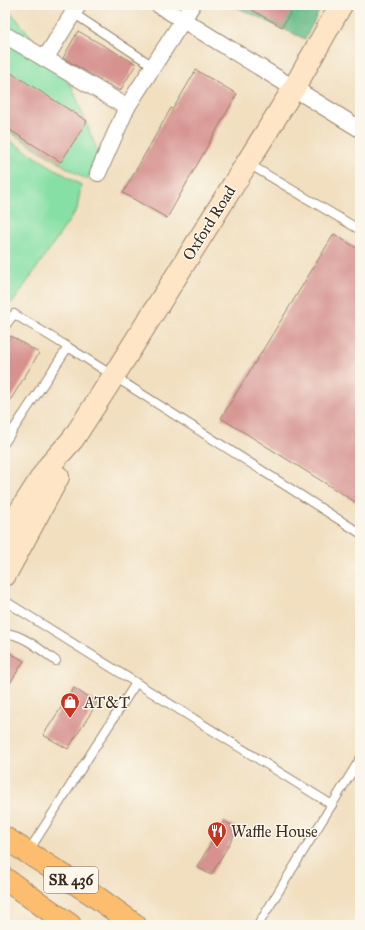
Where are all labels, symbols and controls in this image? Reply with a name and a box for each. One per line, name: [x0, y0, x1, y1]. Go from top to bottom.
street label: Oxford Road: [179, 182, 239, 264]
shop icon: AT&T: [59, 691, 81, 719]
place label: AT&T: [83, 693, 130, 712]
restaurant icon: Waffle House: [206, 820, 228, 848]
place label: Waffle House: [231, 822, 318, 841]
road number: SR 436: [44, 867, 98, 893]

